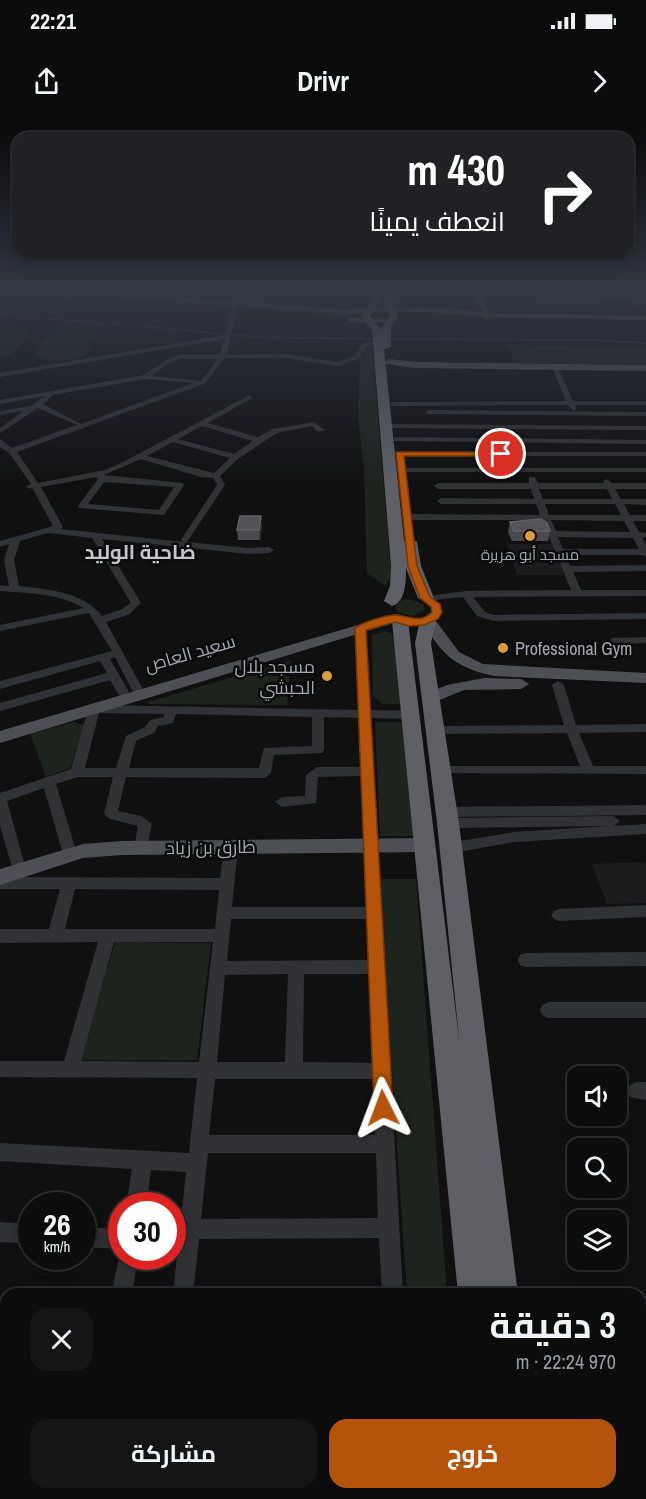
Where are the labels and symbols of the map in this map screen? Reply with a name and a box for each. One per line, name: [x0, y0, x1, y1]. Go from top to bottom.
pin: [475, 428, 526, 479]
marker: مسجد أبو هريرة: [523, 529, 537, 543]
district label: ضاحية الوليد: [84, 538, 196, 565]
place label: مسجد أبو هريرة: [481, 544, 579, 565]
street label: سعيد العاص: [142, 628, 238, 678]
place label: Professional Gym: [515, 636, 632, 661]
marker: Professional Gym: [496, 641, 510, 655]
place label: مسجد بلال الحبشي: [235, 654, 315, 701]
marker: مسجد بلال الحبشي: [320, 669, 334, 683]
street label: طارق بن زياد: [166, 834, 256, 860]
position arrow: [351, 1076, 415, 1140]
speed limit sign: 30: [108, 1192, 186, 1270]

